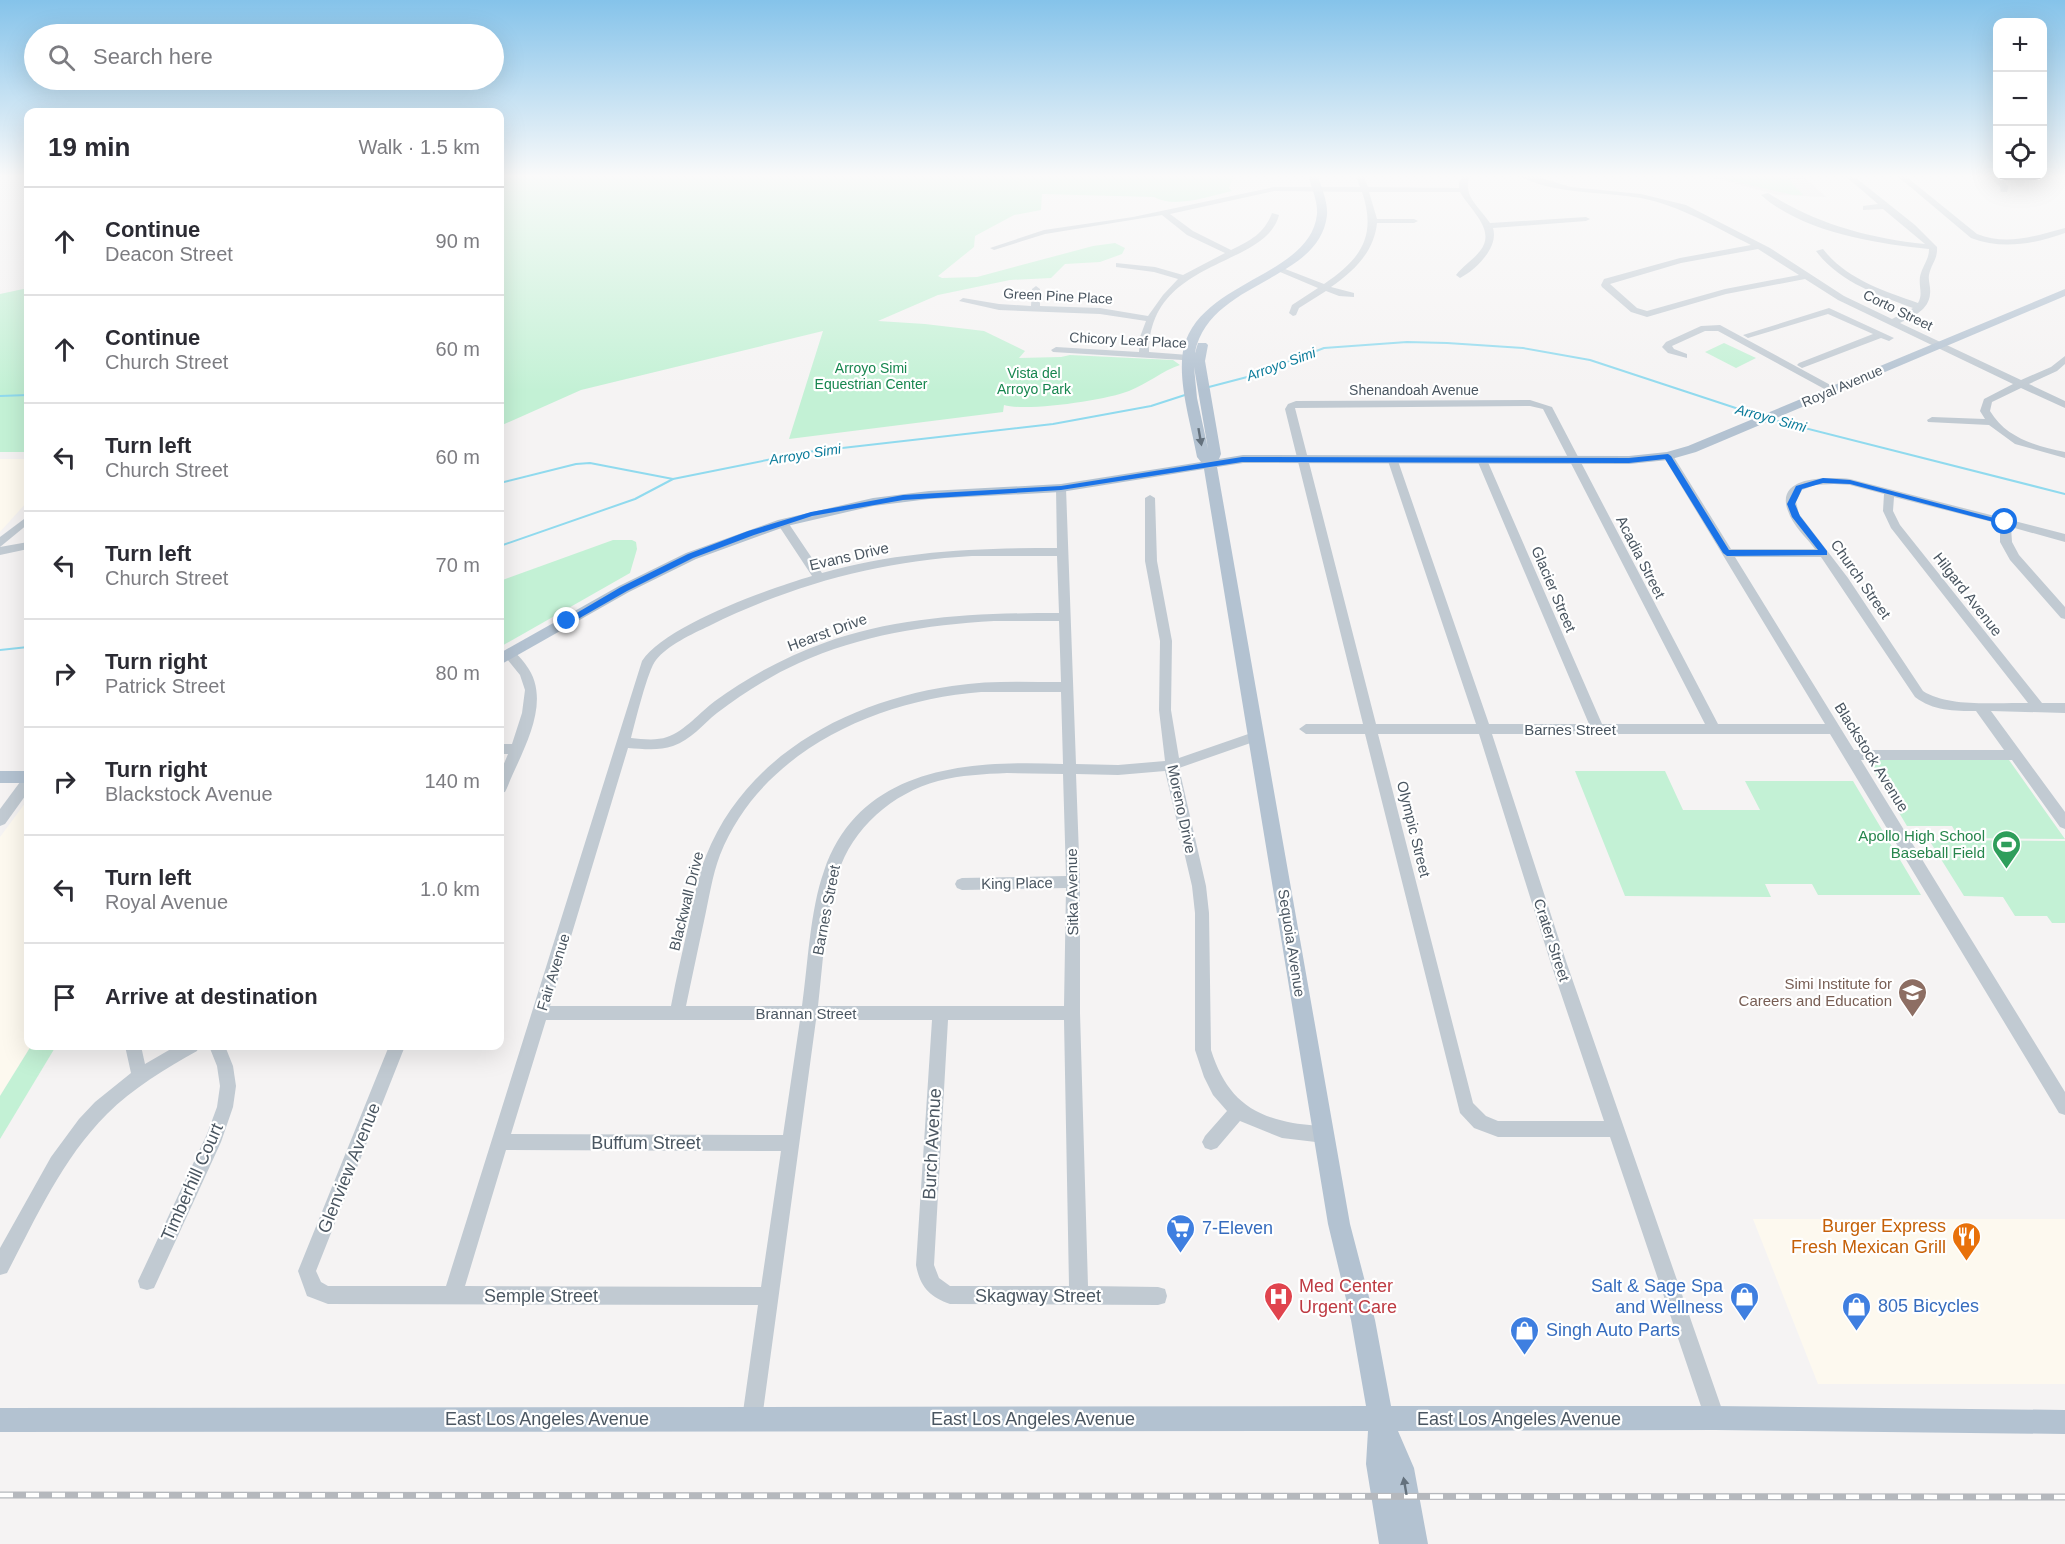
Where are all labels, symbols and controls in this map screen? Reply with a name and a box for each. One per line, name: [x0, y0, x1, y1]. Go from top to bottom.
map controls: [1993, 18, 2047, 180]
button: +: [1993, 18, 2047, 72]
search box: [24, 24, 504, 90]
icon: search: [45, 41, 78, 74]
text: Search here: [93, 44, 213, 69]
button: −: [1993, 72, 2047, 126]
button: locate: [1993, 126, 2047, 180]
text: 19 min: [48, 132, 130, 162]
text: Walk · 1.5 km: [359, 136, 480, 158]
text: Continue: [105, 217, 200, 242]
icon: ahead: [48, 225, 81, 258]
text: 90 m: [436, 230, 480, 252]
text: Deacon Street: [105, 243, 233, 265]
street label: Green Pine Place: [1003, 285, 1113, 307]
street label: Corto Street: [1861, 286, 1936, 334]
text: Continue: [105, 325, 200, 350]
street label: Chicory Leaf Place: [1069, 329, 1187, 351]
icon: ahead: [48, 333, 81, 366]
text: 60 m: [436, 338, 480, 360]
water label: Arroyo Simi: [1243, 344, 1319, 384]
text: Church Street: [105, 351, 228, 373]
park label: Arroyo Simi Equestrian Center: [815, 360, 928, 392]
street label: Royal Avenue: [1799, 362, 1885, 410]
park label: Vista del Arroyo Park: [997, 365, 1072, 397]
street label: Shenandoah Avenue: [1349, 382, 1479, 398]
water label: Arroyo Simi: [1733, 401, 1809, 435]
one-way arrow: [1196, 428, 1205, 447]
text: Turn left: [105, 433, 191, 458]
water label: Arroyo Simi: [767, 440, 843, 468]
icon: left: [48, 441, 81, 474]
text: 60 m: [436, 446, 480, 468]
text: Church Street: [105, 459, 228, 481]
route start: [1991, 508, 2017, 534]
street label: Acadia Street: [1613, 513, 1669, 602]
street label: Church Street: [1827, 536, 1895, 622]
street label: Evans Drive: [808, 539, 890, 573]
text: Turn left: [105, 541, 191, 566]
street label: Glacier Street: [1528, 543, 1580, 635]
icon: left: [48, 549, 81, 582]
street label: Hilgard Avenue: [1930, 549, 2006, 639]
text: 70 m: [436, 554, 480, 576]
text: Church Street: [105, 567, 228, 589]
route end: [553, 607, 579, 633]
street label: Hearst Drive: [785, 610, 869, 654]
text: Turn right: [105, 649, 207, 674]
icon: right: [48, 657, 81, 690]
text: 80 m: [436, 662, 480, 684]
text: Patrick Street: [105, 675, 225, 697]
street label: Blackstock Avenue: [1832, 699, 1912, 815]
street label: Barnes Street: [1524, 721, 1617, 738]
text: Turn right: [105, 757, 207, 782]
street label: Moreno Drive: [1164, 763, 1200, 855]
icon: right: [48, 765, 81, 798]
text: 140 m: [424, 770, 480, 792]
street label: Olympic Street: [1394, 779, 1434, 880]
text: Blackstock Avenue: [105, 783, 273, 805]
place label: Apollo High School Baseball Field: [1858, 827, 1985, 861]
sports icon: Apollo High School Baseball Field: [1990, 828, 2022, 870]
street label: Sitka Avenue: [1063, 848, 1081, 936]
street label: Blackwall Drive: [665, 850, 707, 952]
street label: Barnes Street: [809, 863, 843, 957]
text: Turn left: [105, 865, 191, 890]
icon: left: [48, 873, 81, 906]
street label: King Place: [981, 874, 1053, 892]
text: 1.0 km: [420, 878, 480, 900]
street label: Sequoia Avenue: [1275, 888, 1309, 998]
text: Royal Avenue: [105, 891, 228, 913]
street label: Crater Street: [1531, 897, 1574, 984]
street label: Fair Avenue: [533, 931, 573, 1013]
place label: Simi Institute for Careers and Education: [1739, 975, 1892, 1009]
school or university icon: Simi Institute for Careers and Education: [1897, 976, 1929, 1018]
icon: arrive: [48, 981, 81, 1014]
text: Arrive at destination: [105, 984, 318, 1009]
street label: Brannan Street: [756, 1005, 857, 1022]
street label: Burch Avenue: [919, 1088, 945, 1200]
street label: Glenview Avenue: [314, 1100, 384, 1236]
street label: Timberhill Court: [157, 1120, 227, 1244]
street label: Buffum Street: [591, 1133, 701, 1153]
supermarket icon: 7-Eleven: [1165, 1212, 1197, 1254]
place label: Burger Express Fresh Mexican Grill: [1791, 1216, 1946, 1257]
place label: 7-Eleven: [1202, 1218, 1273, 1238]
restaurant icon: Burger Express Fresh Mexican Grill: [1951, 1220, 1983, 1262]
place label: Med Center Urgent Care: [1299, 1276, 1397, 1317]
place label: Salt & Sage Spa and Wellness: [1591, 1276, 1724, 1317]
hospital icon: Med Center Urgent Care: [1262, 1280, 1294, 1322]
shop icon: Salt & Sage Spa and Wellness: [1728, 1280, 1760, 1322]
street label: Semple Street: [484, 1286, 598, 1306]
street label: Skagway Street: [975, 1286, 1101, 1306]
shop icon: 805 Bicycles: [1841, 1290, 1873, 1332]
place label: 805 Bicycles: [1878, 1296, 1979, 1316]
shop icon: Singh Auto Parts: [1509, 1314, 1541, 1356]
place label: Singh Auto Parts: [1546, 1320, 1680, 1340]
street label: East Los Angeles Avenue: [445, 1409, 649, 1429]
street label: East Los Angeles Avenue: [931, 1409, 1135, 1429]
street label: East Los Angeles Avenue: [1417, 1409, 1621, 1429]
one-way arrow: [1400, 1477, 1409, 1496]

